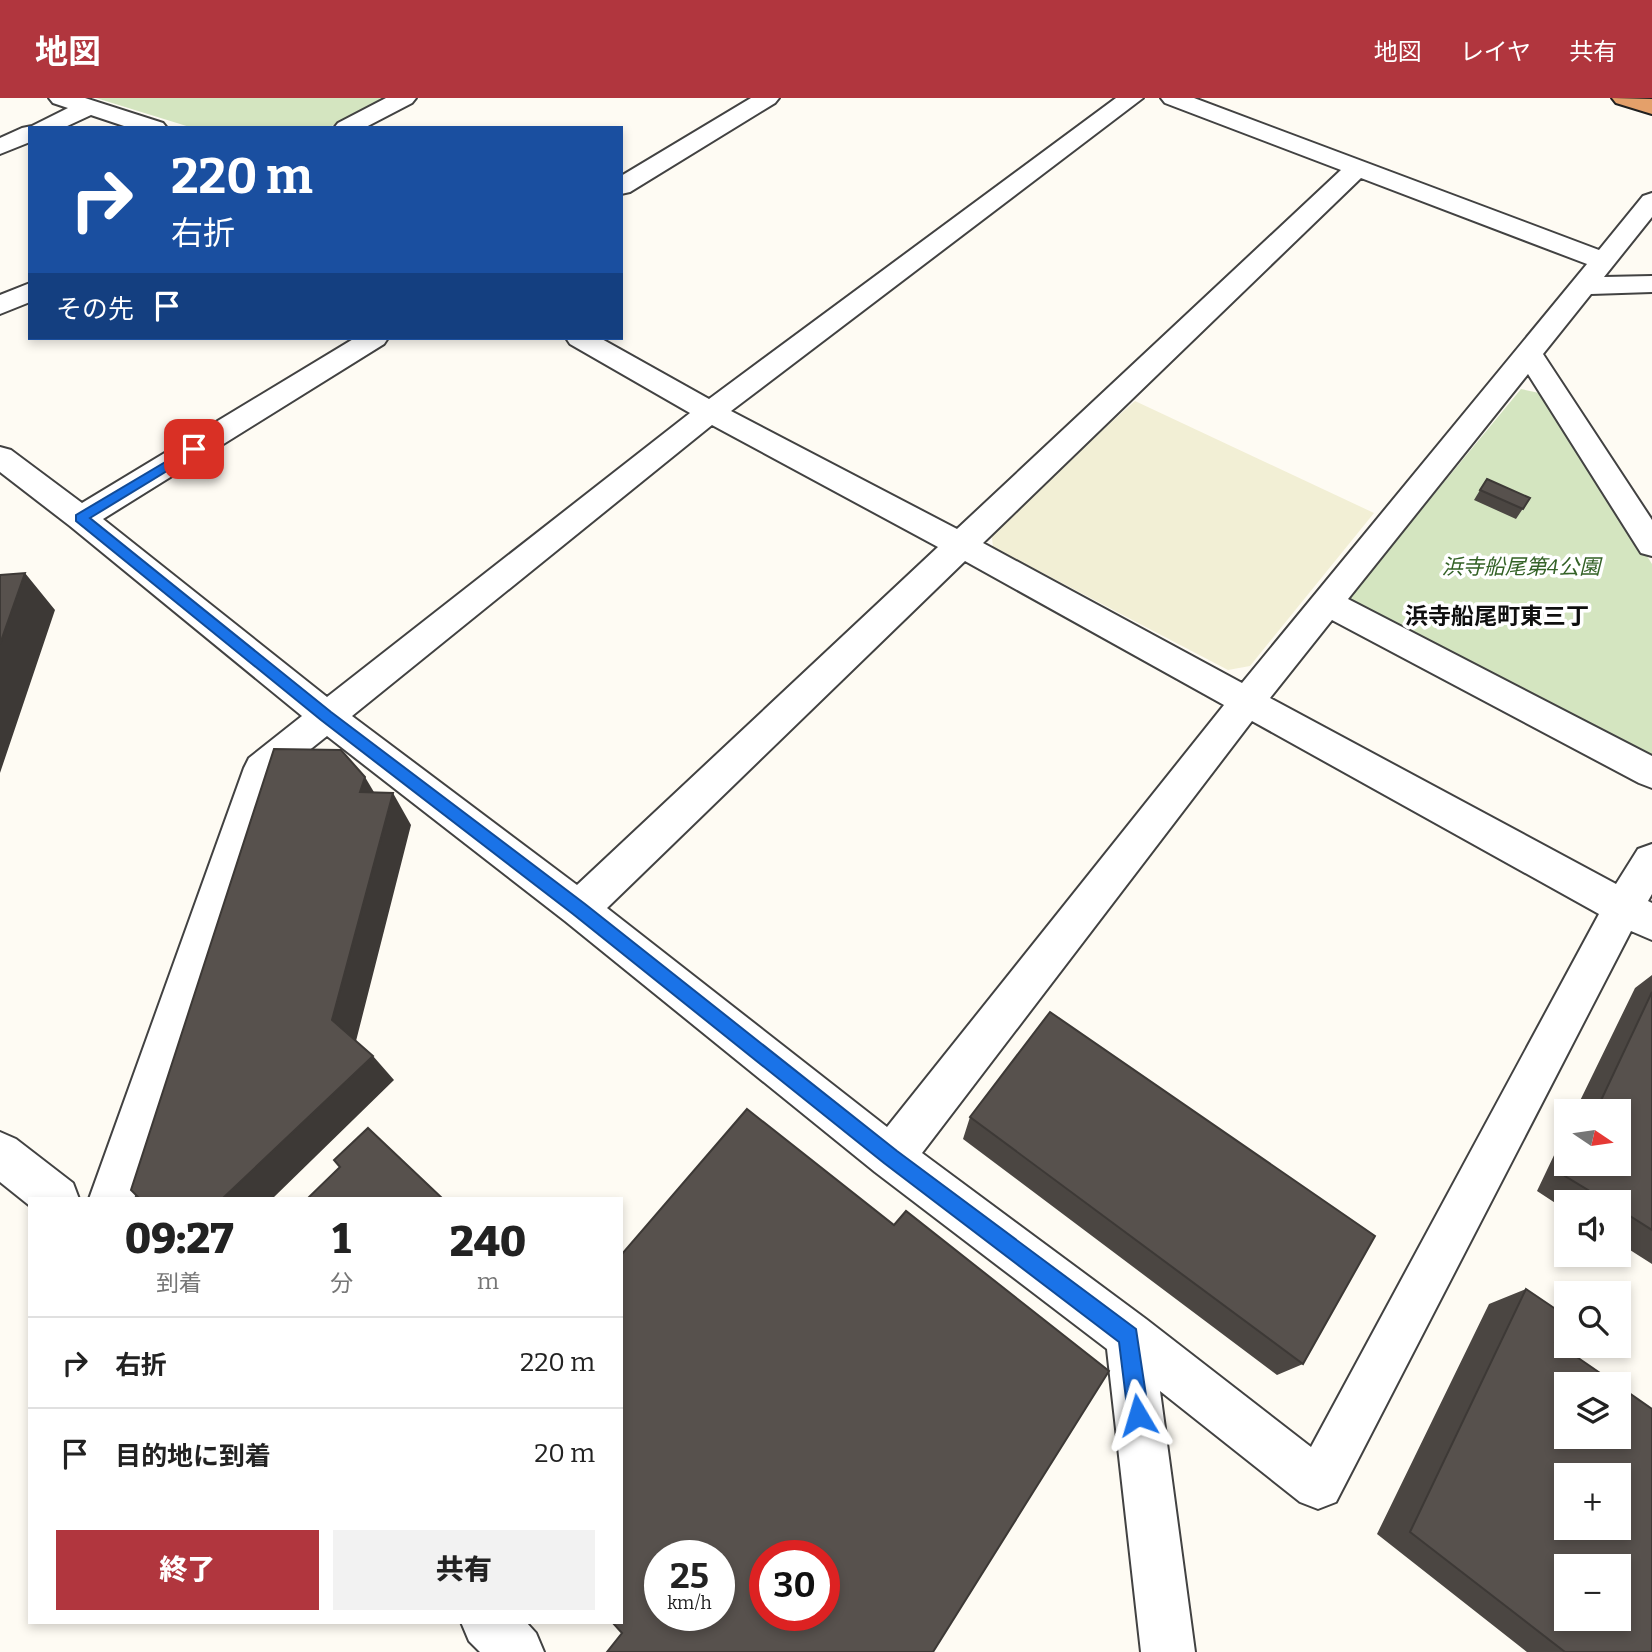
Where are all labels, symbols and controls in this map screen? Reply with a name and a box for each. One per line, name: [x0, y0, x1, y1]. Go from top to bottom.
text: 地図: [35, 32, 101, 72]
text: 地図: [1374, 38, 1422, 66]
text: レイヤ: [1460, 38, 1531, 66]
text: 共有: [1569, 38, 1617, 66]
text: 220 m: [171, 147, 313, 206]
icon: right: [56, 154, 147, 245]
text: 右折: [171, 214, 235, 252]
icon: arrive: [148, 287, 186, 325]
text: その先: [56, 294, 134, 325]
pin: [164, 419, 224, 479]
icon: arrive: [175, 430, 213, 468]
park label: 浜寺船尾第4公園: [1442, 554, 1603, 580]
district label: 浜寺船尾町東三丁: [1405, 602, 1589, 630]
north arrow: [1554, 1099, 1631, 1176]
map controls: [1554, 1099, 1631, 1631]
button: sound: [1554, 1190, 1631, 1267]
text: 09:27: [125, 1214, 233, 1264]
text: 1: [332, 1214, 351, 1264]
text: 240: [450, 1217, 526, 1267]
text: m: [477, 1267, 499, 1295]
text: 到着: [156, 1269, 202, 1297]
text: 分: [330, 1269, 353, 1297]
button: search: [1554, 1281, 1631, 1358]
icon: right: [56, 1344, 94, 1382]
text: 220 m: [520, 1347, 595, 1378]
text: 右折: [115, 1350, 167, 1381]
button: layers: [1554, 1372, 1631, 1449]
position arrow: [1101, 1378, 1175, 1452]
icon: arrive: [56, 1435, 94, 1473]
text: 20 m: [534, 1438, 595, 1469]
text: 目的地に到着: [115, 1441, 271, 1472]
button: +: [1554, 1463, 1631, 1540]
button: 終了: [56, 1530, 319, 1610]
button: 共有: [333, 1530, 595, 1610]
speed limit sign: 30: [749, 1540, 840, 1631]
button: −: [1554, 1554, 1631, 1631]
text: 25: [670, 1555, 709, 1597]
text: km/h: [667, 1592, 712, 1614]

